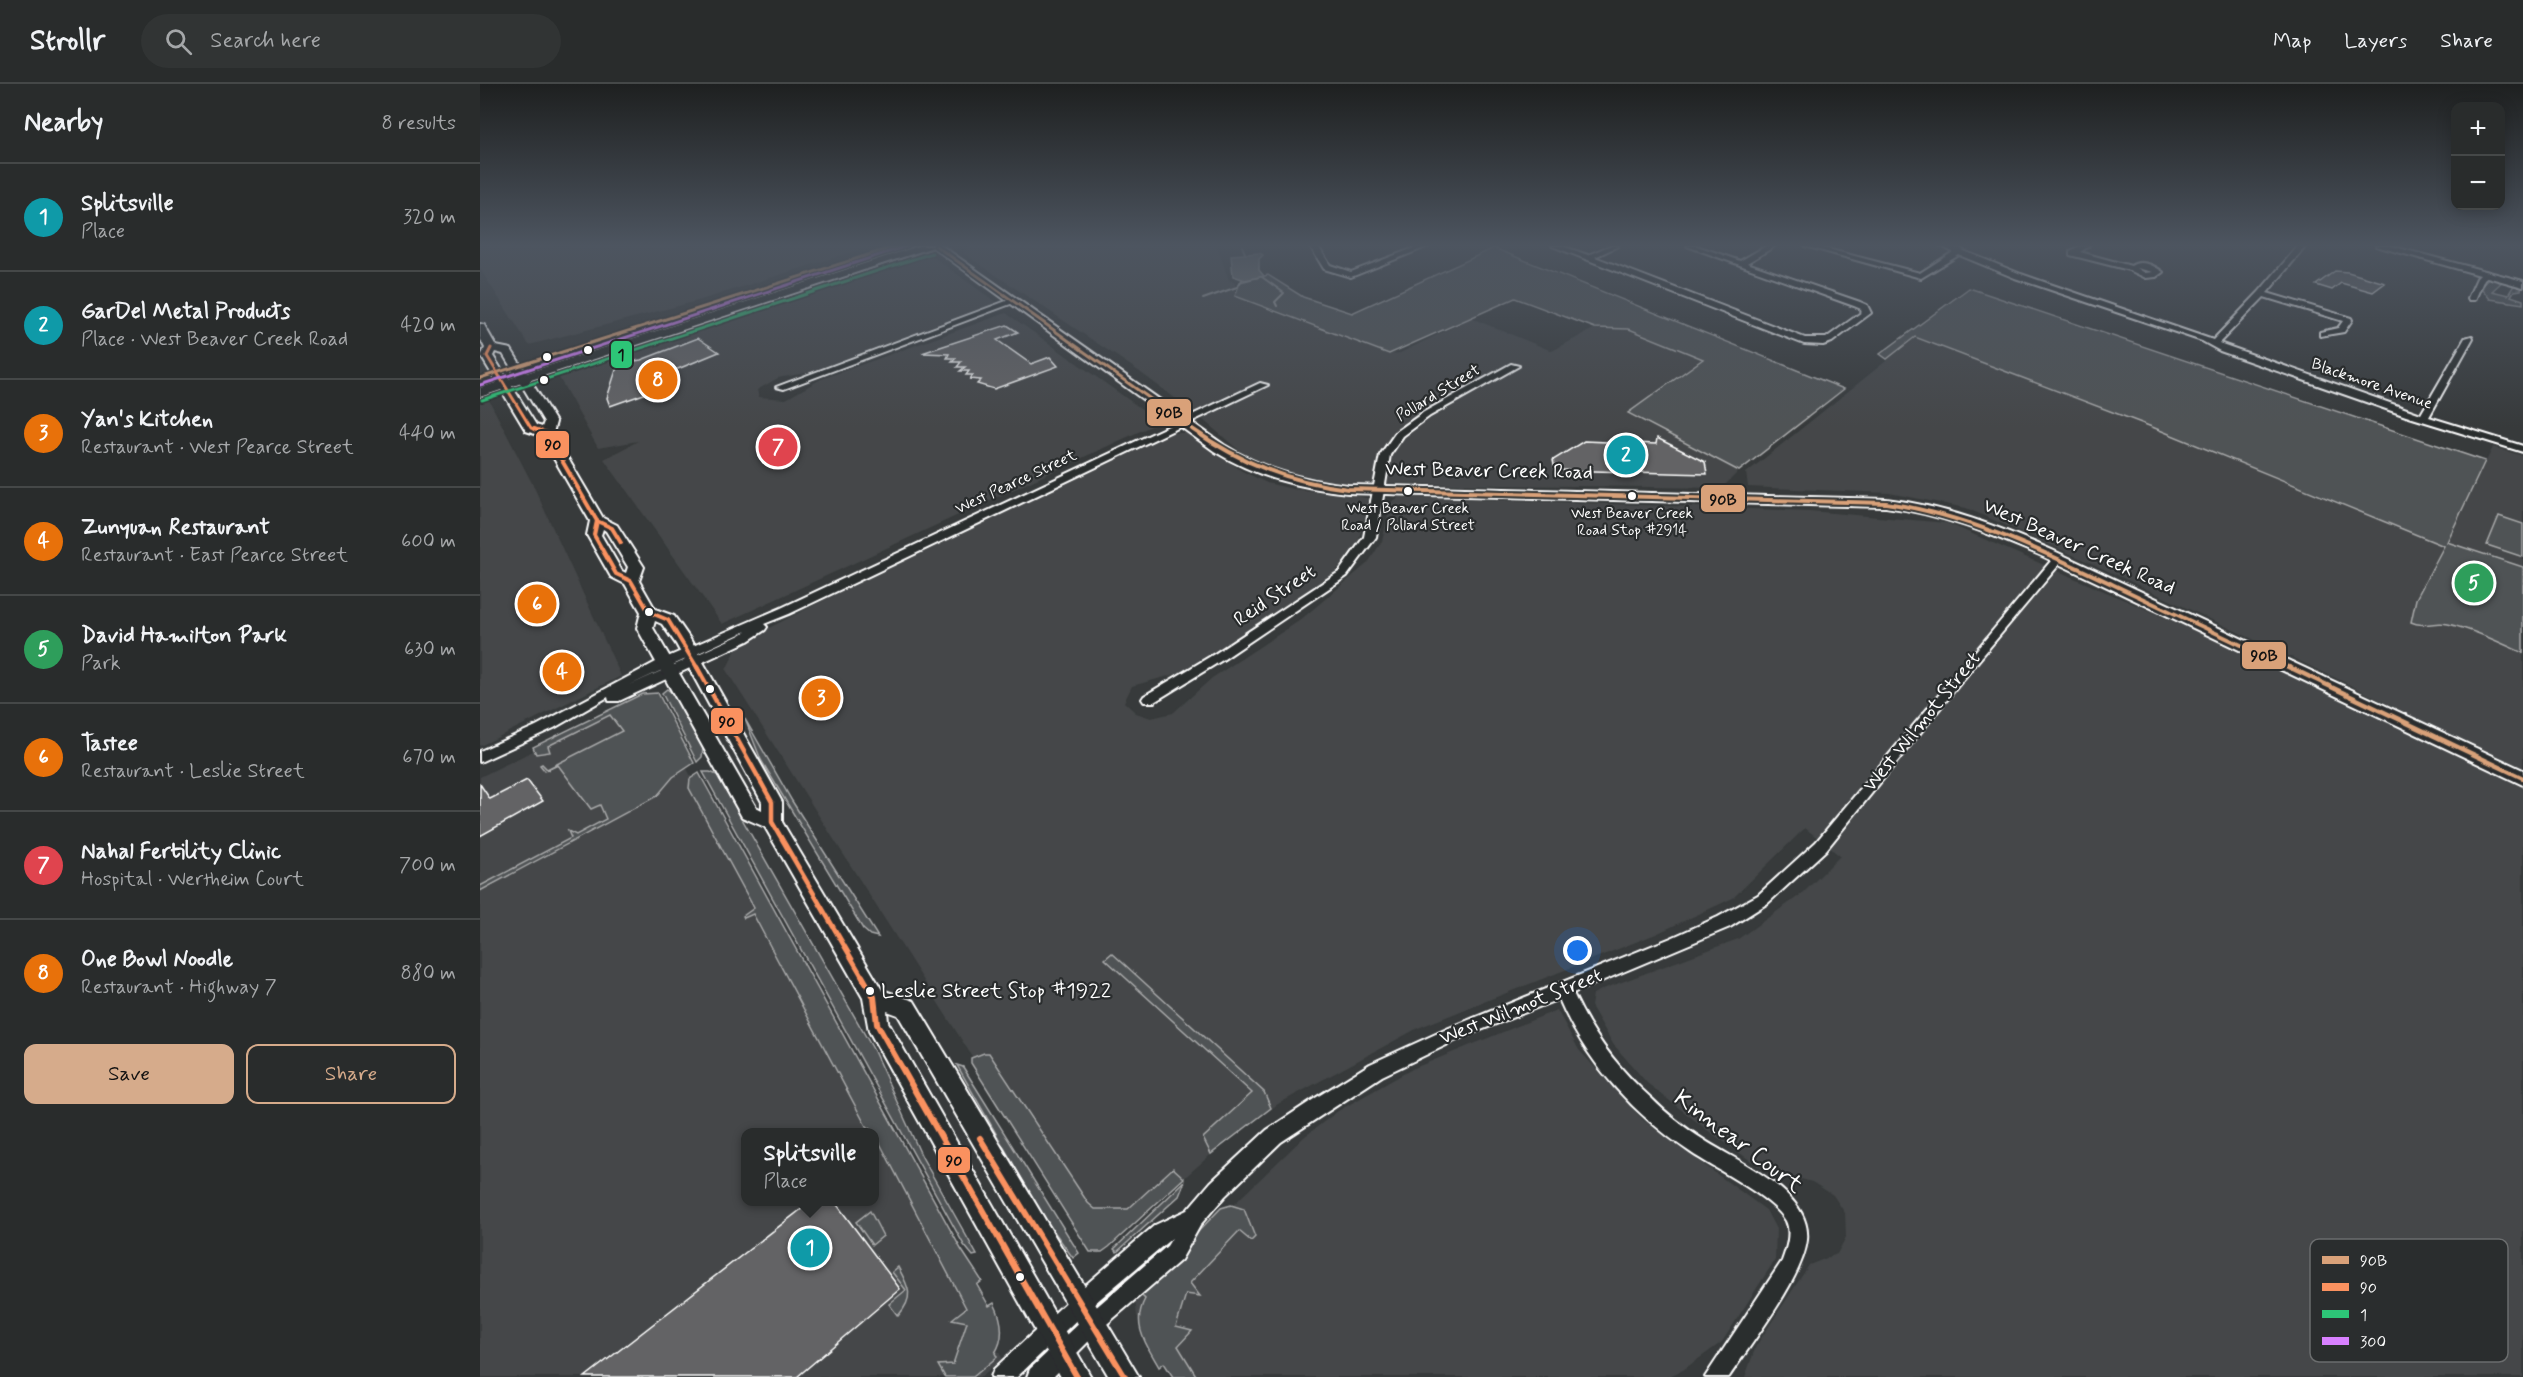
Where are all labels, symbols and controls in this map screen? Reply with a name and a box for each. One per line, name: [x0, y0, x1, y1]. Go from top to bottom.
search box: [141, 14, 561, 68]
text: Strollr: [30, 23, 105, 60]
icon: search: [162, 25, 195, 58]
text: Search here: [210, 27, 321, 55]
text: Map: [2273, 27, 2311, 55]
text: Layers: [2344, 27, 2407, 55]
text: Share: [2440, 27, 2493, 55]
map controls: [2451, 102, 2505, 210]
button: +: [2451, 102, 2505, 156]
text: Nearby: [24, 106, 103, 140]
text: 8 results: [382, 110, 456, 137]
button: −: [2451, 156, 2505, 210]
text: Splitsville: [81, 190, 174, 218]
text: 1: [39, 204, 48, 231]
text: 320 m: [403, 204, 456, 231]
text: Place: [81, 218, 125, 245]
text: GarDel Metal Products: [81, 298, 290, 326]
text: 2: [39, 312, 48, 339]
text: 420 m: [400, 312, 456, 339]
text: Place · West Beaver Creek Road: [81, 326, 348, 353]
line badge: 1: [610, 340, 633, 369]
unlabelled marker: [582, 344, 594, 356]
text: 1: [617, 345, 625, 366]
unlabelled marker: [541, 351, 553, 363]
street label: Blackmore Avenue: [2309, 353, 2436, 415]
pin: 8: [638, 358, 678, 402]
street label: Pollard Street: [1392, 359, 1484, 426]
unlabelled marker: [538, 374, 550, 386]
line badge: 90B: [1146, 398, 1192, 427]
text: 90B: [1155, 403, 1183, 424]
text: Yan's Kitchen: [81, 406, 213, 434]
text: 3: [39, 420, 48, 447]
text: 440 m: [399, 420, 456, 447]
pin: 7: [758, 424, 798, 470]
line badge: 90: [535, 430, 570, 459]
pin: 2: [1606, 432, 1646, 478]
text: Restaurant · West Pearce Street: [81, 434, 354, 461]
text: 90: [544, 435, 562, 456]
street label: West Pearce Street: [952, 444, 1081, 519]
street label: West Beaver Creek Road: [1385, 456, 1593, 486]
line badge: 90B: [1700, 484, 1746, 513]
marker: West Beaver Creek Road / Pollard Street: [1402, 485, 1414, 497]
marker: West Beaver Creek Road Stop #2914: [1626, 490, 1638, 502]
text: 90B: [1709, 490, 1737, 511]
street label: West Beaver Creek Road: [1979, 492, 2179, 602]
place label: West Beaver Creek Road / Pollard Street: [1341, 499, 1475, 536]
place label: West Beaver Creek Road Stop #2914: [1571, 504, 1693, 541]
text: Zunyuan Restaurant: [81, 514, 270, 542]
text: 4: [38, 528, 49, 555]
text: 600 m: [401, 528, 456, 555]
text: Restaurant · East Pearce Street: [81, 542, 348, 569]
street label: Reid Street: [1229, 559, 1321, 633]
pin: 5: [2454, 560, 2494, 606]
pin: 6: [518, 582, 556, 626]
unlabelled marker: [643, 606, 655, 618]
text: David Hamilton Park: [81, 622, 287, 650]
text: 5: [38, 636, 50, 663]
text: 630 m: [404, 636, 456, 663]
line badge: 90B: [2241, 641, 2287, 670]
street label: West Wilmot Street: [1857, 646, 1987, 798]
text: 90B: [2250, 646, 2278, 667]
text: Park: [81, 650, 121, 677]
pin: 4: [542, 650, 581, 694]
pin: 3: [802, 676, 840, 720]
unlabelled marker: [704, 683, 716, 695]
line badge: 90: [710, 707, 744, 735]
text: 90: [718, 712, 736, 733]
text: Tastee: [81, 730, 138, 758]
text: 6: [38, 744, 49, 771]
text: 670 m: [402, 744, 456, 771]
text: Restaurant · Leslie Street: [81, 758, 305, 785]
text: Nahal Fertility Clinic: [81, 838, 281, 866]
text: 7: [37, 852, 50, 879]
text: 700 m: [399, 852, 456, 879]
text: Hospital · Wertheim Court: [81, 866, 304, 893]
your location: [1563, 936, 1592, 965]
text: One Bowl Noodle: [81, 946, 233, 974]
text: 8: [38, 960, 49, 987]
text: 880 m: [400, 960, 456, 987]
street label: West Wilmot Street: [1436, 962, 1606, 1052]
text: Restaurant · Highway 7: [81, 974, 277, 1001]
place label: Leslie Street Stop #1922: [881, 977, 1111, 1005]
marker: Leslie Street Stop #1922: [864, 985, 876, 997]
button: Save: [24, 1044, 234, 1104]
button: Share: [246, 1044, 456, 1104]
street label: Kinnear Court: [1667, 1083, 1809, 1201]
popup: [741, 1128, 879, 1206]
text: Splitsville: [764, 1140, 856, 1168]
line badge: 90: [937, 1146, 971, 1174]
text: 90: [945, 1151, 963, 1172]
text: Place: [764, 1168, 808, 1195]
pin: 1: [790, 1226, 830, 1270]
legend: [2310, 1239, 2508, 1362]
text: 90B: [2360, 1251, 2387, 1272]
unlabelled marker: [1014, 1271, 1026, 1283]
text: 90: [2360, 1278, 2377, 1299]
text: 1: [2360, 1305, 2367, 1326]
text: 300: [2360, 1332, 2386, 1353]

